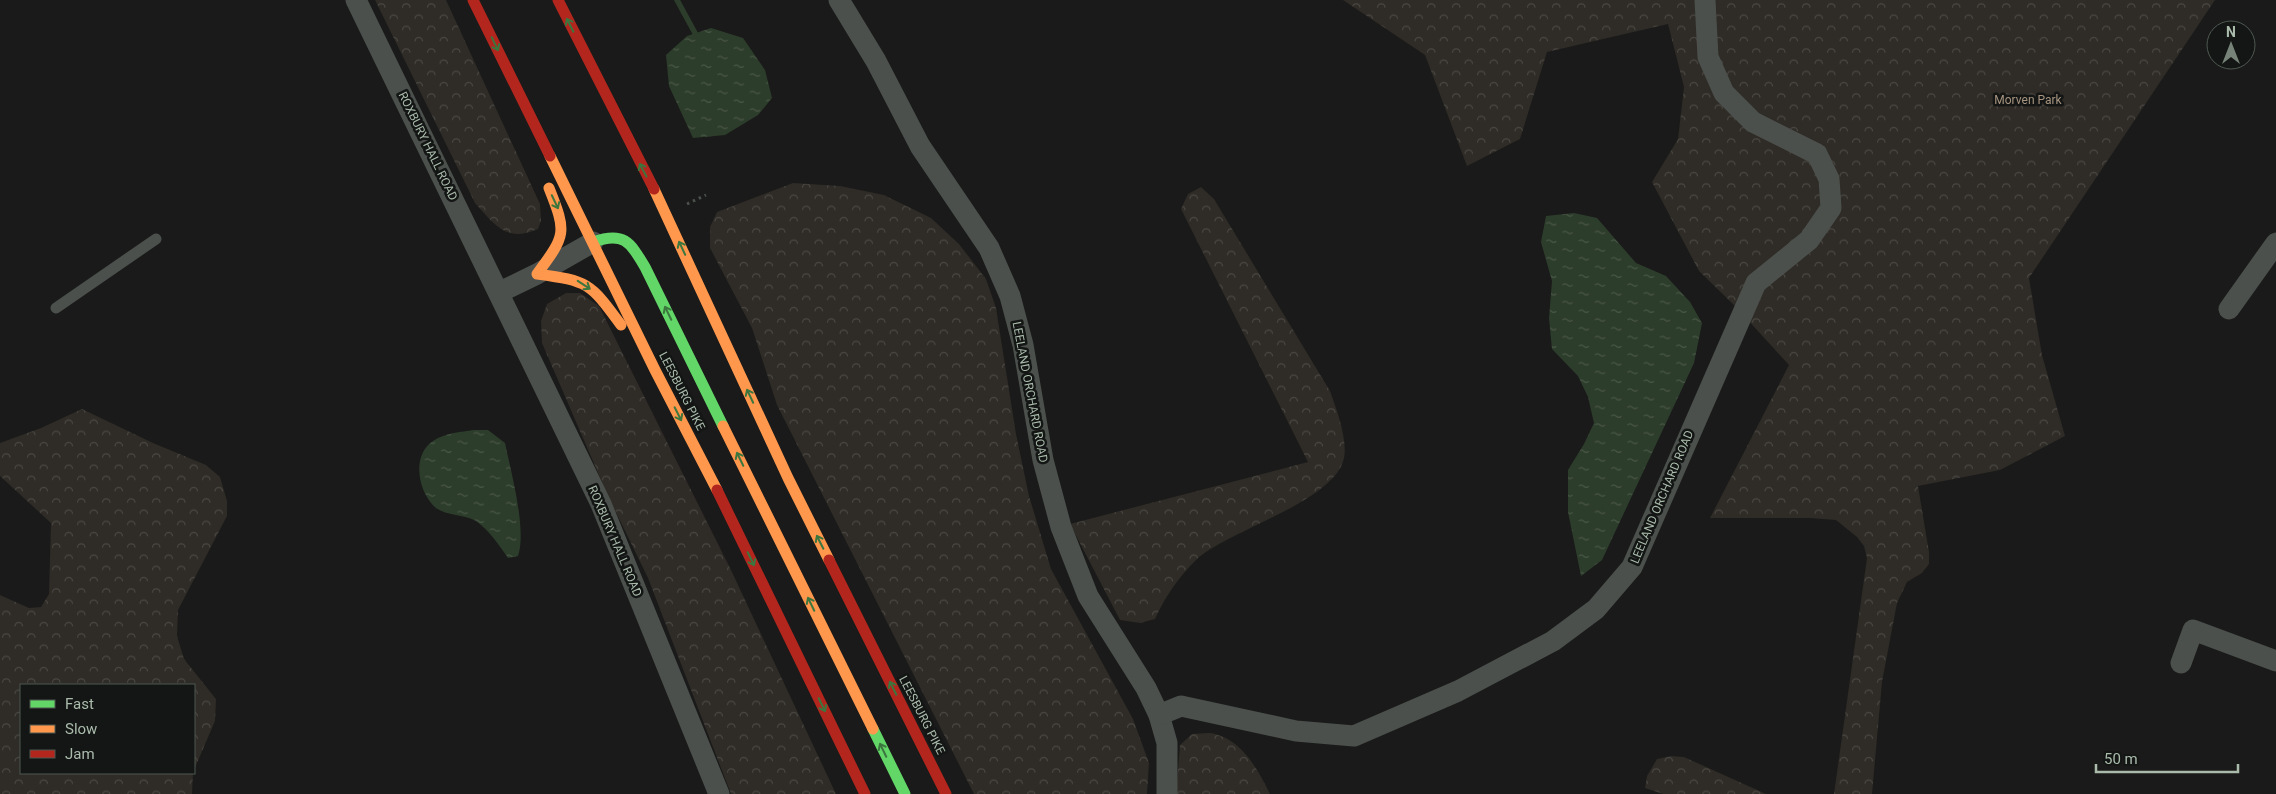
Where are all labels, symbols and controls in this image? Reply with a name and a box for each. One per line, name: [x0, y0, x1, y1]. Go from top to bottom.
one-way arrow: [565, 17, 575, 32]
north arrow: [2206, 20, 2256, 70]
text: N: [2226, 24, 2236, 40]
one-way arrow: [490, 36, 500, 51]
street label: ROXBURY HALL ROAD: [396, 89, 460, 203]
park label: Morven Park: [1994, 93, 2063, 107]
one-way arrow: [638, 162, 648, 177]
one-way arrow: [551, 194, 560, 209]
one-way arrow: [677, 241, 687, 256]
one-way arrow: [577, 280, 591, 290]
one-way arrow: [663, 306, 672, 321]
street label: LEELAND ORCHARD ROAD: [1009, 320, 1051, 464]
street label: LEESBURG PIKE: [656, 349, 708, 433]
one-way arrow: [745, 389, 755, 404]
one-way arrow: [673, 406, 683, 421]
street label: LEELAND ORCHARD ROAD: [1628, 428, 1696, 566]
one-way arrow: [735, 451, 745, 466]
street label: ROXBURY HALL ROAD: [585, 483, 645, 599]
one-way arrow: [815, 535, 825, 550]
one-way arrow: [747, 551, 756, 566]
one-way arrow: [806, 597, 816, 612]
street label: LEESBURG PIKE: [896, 673, 948, 757]
one-way arrow: [888, 681, 897, 696]
legend: [20, 684, 195, 774]
text: Fast: [65, 695, 94, 713]
one-way arrow: [818, 697, 827, 712]
text: Slow: [65, 720, 97, 738]
scale bar: [2096, 742, 2238, 774]
one-way arrow: [878, 743, 887, 758]
text: Jam: [65, 745, 95, 763]
text: 50 m: [2104, 750, 2138, 768]

